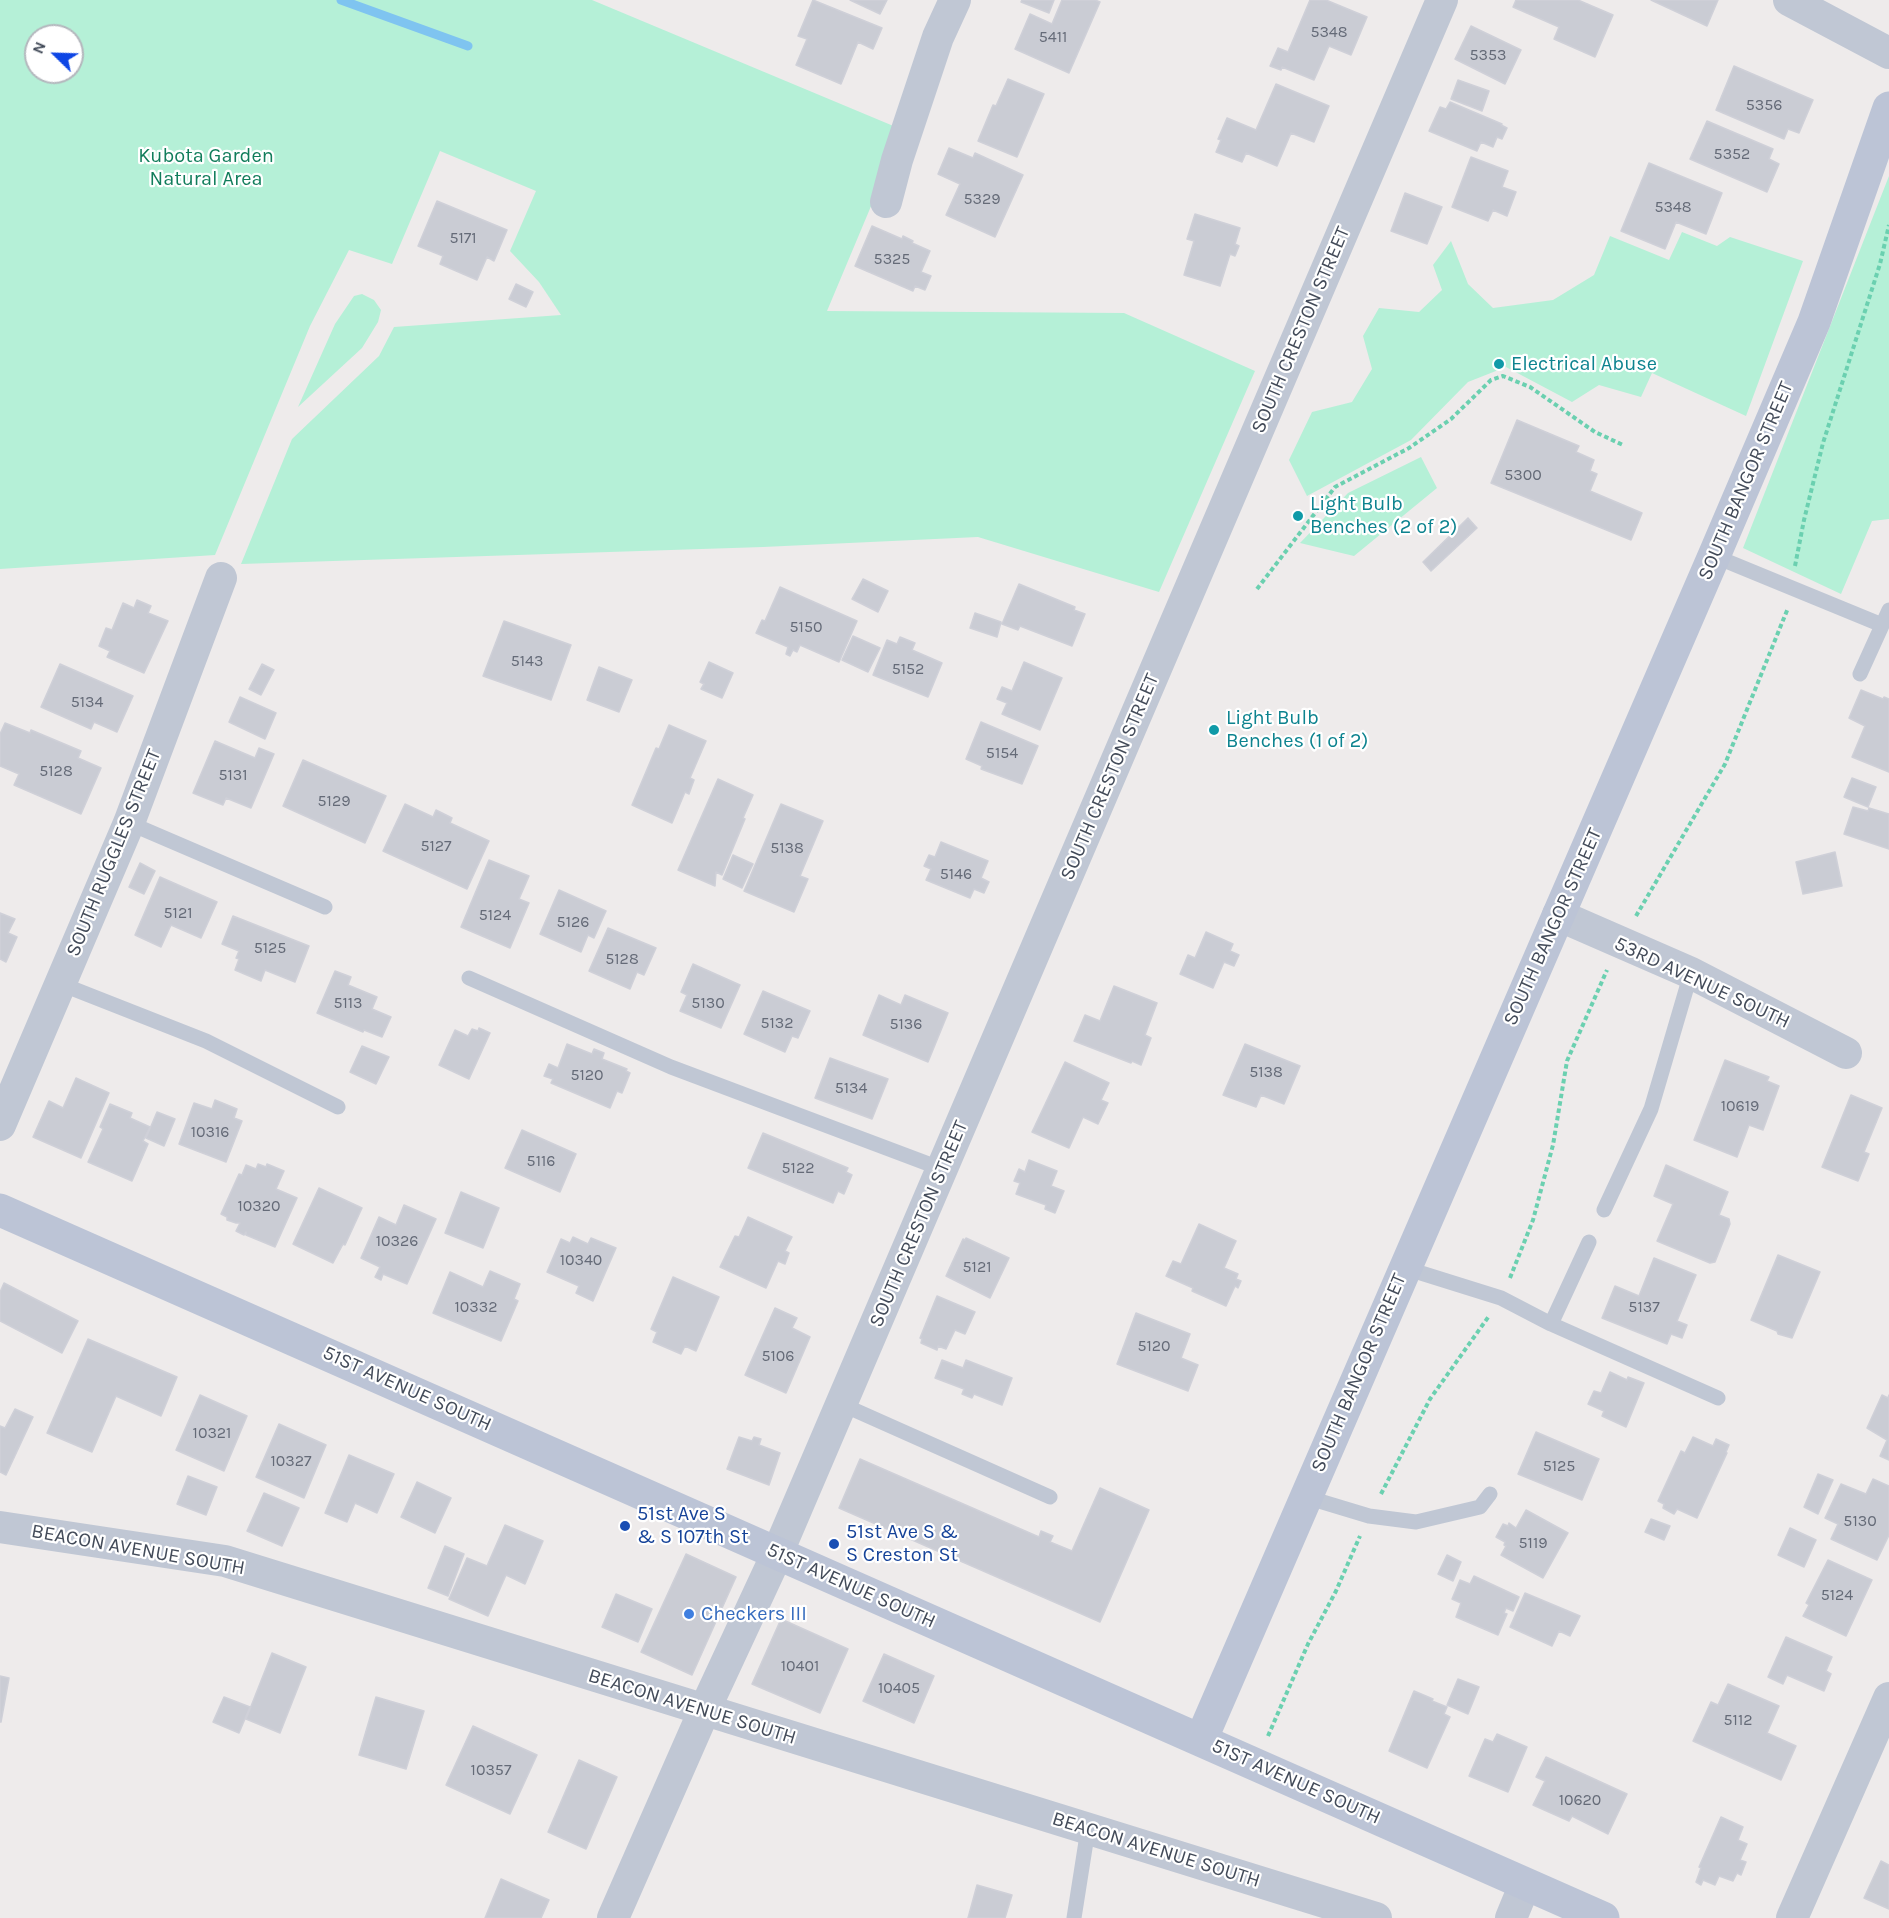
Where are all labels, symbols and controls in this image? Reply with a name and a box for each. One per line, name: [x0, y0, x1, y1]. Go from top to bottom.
house number: 5348: [1310, 22, 1348, 42]
north arrow: [24, 24, 84, 84]
house number: 5411: [1039, 27, 1067, 47]
text: N: [28, 39, 50, 57]
house number: 5353: [1470, 45, 1506, 65]
house number: 5356: [1746, 95, 1782, 115]
park label: Kubota Garden Natural Area: [138, 144, 274, 191]
house number: 5352: [1714, 144, 1750, 164]
house number: 5329: [963, 189, 1001, 209]
house number: 5348: [1654, 197, 1692, 217]
street label: SOUTH CRESTON STREET: [1247, 223, 1355, 437]
house number: 5171: [449, 228, 477, 248]
house number: 5325: [874, 249, 910, 269]
place label: Electrical Abuse: [1511, 352, 1657, 376]
marker: Electrical Abuse: [1492, 357, 1506, 371]
street label: SOUTH BANGOR STREET: [1693, 378, 1799, 584]
house number: 5300: [1504, 465, 1542, 485]
place label: Light Bulb Benches (2 of 2): [1310, 492, 1457, 539]
marker: Light Bulb Benches (2 of 2): [1291, 509, 1305, 523]
house number: 5150: [790, 617, 822, 637]
house number: 5143: [511, 651, 543, 671]
house number: 5152: [892, 659, 924, 679]
street label: SOUTH CRESTON STREET: [1056, 670, 1164, 884]
house number: 5134: [71, 692, 103, 712]
place label: Light Bulb Benches (1 of 2): [1226, 706, 1368, 753]
marker: Light Bulb Benches (1 of 2): [1207, 723, 1221, 737]
house number: 5154: [986, 743, 1018, 763]
street label: SOUTH RUGGLES STREET: [61, 746, 167, 960]
house number: 5128: [39, 761, 73, 781]
house number: 5131: [218, 765, 248, 785]
house number: 5129: [318, 791, 350, 811]
street label: SOUTH BANGOR STREET: [1499, 825, 1607, 1029]
house number: 5127: [420, 836, 452, 856]
house number: 5138: [770, 838, 804, 858]
house number: 5146: [940, 864, 972, 884]
house number: 5121: [164, 903, 192, 923]
house number: 5124: [479, 905, 511, 925]
house number: 5126: [557, 912, 589, 932]
street label: 53RD AVENUE SOUTH: [1610, 932, 1794, 1034]
house number: 5125: [254, 938, 286, 958]
house number: 5128: [605, 949, 639, 969]
house number: 5113: [333, 993, 363, 1013]
house number: 5130: [691, 993, 725, 1013]
house number: 5132: [760, 1013, 794, 1033]
house number: 5136: [890, 1014, 922, 1034]
house number: 5138: [1249, 1062, 1283, 1082]
house number: 5120: [570, 1065, 604, 1085]
house number: 5134: [835, 1078, 867, 1098]
house number: 10619: [1721, 1096, 1759, 1116]
street label: SOUTH CRESTON STREET: [865, 1117, 973, 1331]
house number: 10316: [191, 1122, 229, 1142]
house number: 5116: [527, 1151, 555, 1171]
house number: 5122: [782, 1158, 814, 1178]
house number: 10320: [238, 1196, 280, 1216]
house number: 10326: [376, 1231, 418, 1251]
house number: 10340: [560, 1250, 602, 1270]
house number: 5121: [963, 1257, 991, 1277]
street label: SOUTH BANGOR STREET: [1306, 1270, 1412, 1476]
house number: 10332: [455, 1297, 497, 1317]
house number: 5137: [1628, 1297, 1660, 1317]
house number: 5120: [1137, 1336, 1171, 1356]
street label: 51ST AVENUE SOUTH: [319, 1341, 495, 1437]
house number: 5106: [762, 1346, 794, 1366]
house number: 10321: [193, 1423, 231, 1443]
house number: 10327: [270, 1451, 312, 1471]
house number: 5125: [1543, 1456, 1575, 1476]
place label: 51st Ave S & S 107th St: [637, 1502, 749, 1549]
house number: 5130: [1843, 1511, 1877, 1531]
street label: BEACON AVENUE SOUTH: [29, 1519, 247, 1581]
marker: 51st Ave S & S 107th St: [618, 1519, 632, 1533]
place label: 51st Ave S & S Creston St: [846, 1520, 958, 1567]
house number: 5119: [1519, 1533, 1547, 1553]
marker: 51st Ave S & S Creston St: [827, 1537, 841, 1551]
street label: 51ST AVENUE SOUTH: [763, 1538, 939, 1634]
house number: 5124: [1821, 1585, 1853, 1605]
place label: Checkers III: [701, 1602, 807, 1626]
marker: Checkers III: [682, 1607, 696, 1621]
house number: 10401: [781, 1656, 819, 1676]
street label: BEACON AVENUE SOUTH: [585, 1664, 799, 1750]
house number: 10405: [878, 1678, 920, 1698]
house number: 5112: [1724, 1710, 1752, 1730]
street label: 51ST AVENUE SOUTH: [1208, 1734, 1384, 1830]
house number: 10357: [471, 1760, 511, 1780]
house number: 10620: [1559, 1790, 1601, 1810]
street label: BEACON AVENUE SOUTH: [1049, 1807, 1263, 1893]

